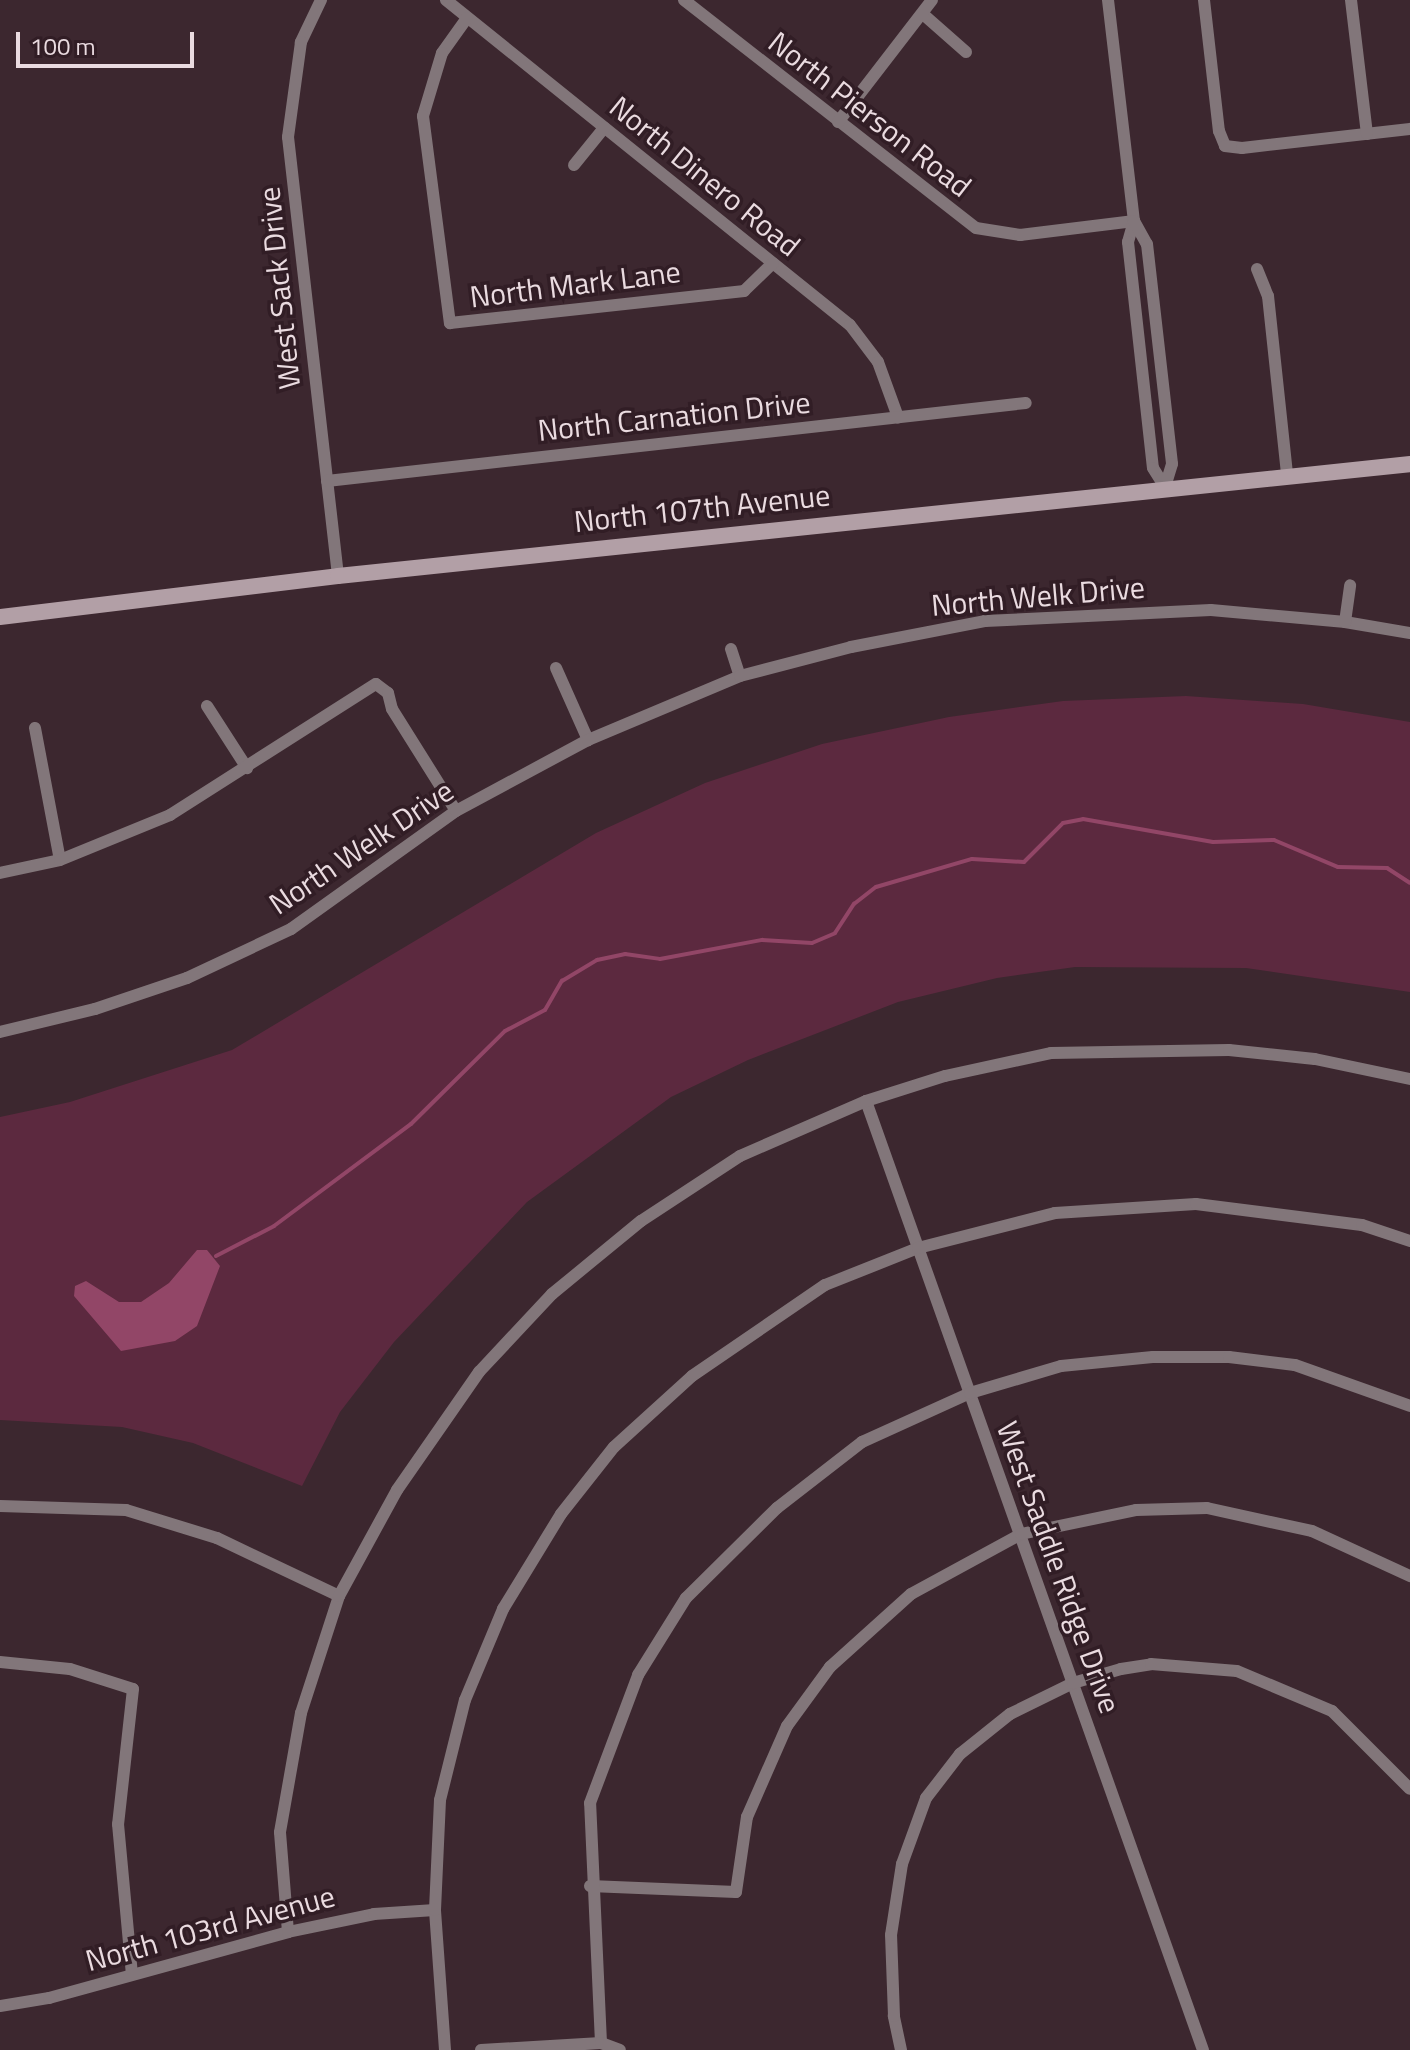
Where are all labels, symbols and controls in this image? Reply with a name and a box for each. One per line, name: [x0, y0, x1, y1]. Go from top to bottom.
scale bar: [20, 16, 198, 66]
street label: North Pierson Road: [762, 24, 978, 204]
text: 100 m: [30, 28, 96, 64]
street label: North Dinero Road: [603, 88, 807, 264]
street label: West Sack Drive: [250, 185, 308, 391]
street label: North Mark Lane: [468, 253, 682, 315]
street label: North Carnation Drive: [536, 384, 812, 448]
street label: North 107th Avenue: [572, 477, 832, 539]
street label: North Welk Drive: [930, 569, 1146, 623]
street label: North Welk Drive: [262, 772, 460, 922]
street label: West Saddle Ridge Drive: [989, 1416, 1129, 1718]
street label: North 103rd Avenue: [82, 1877, 338, 1979]

